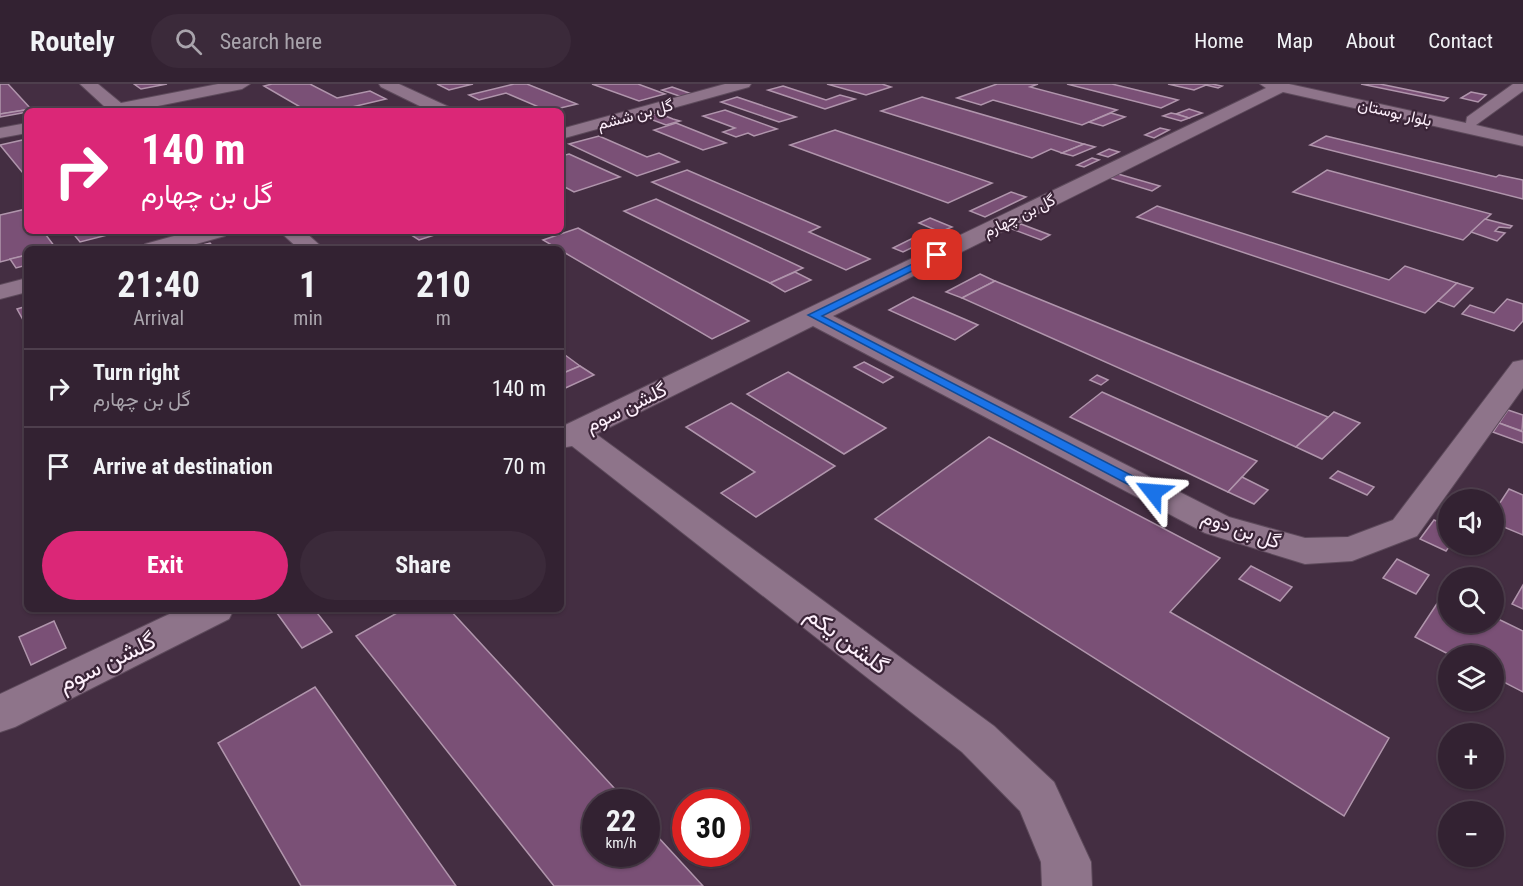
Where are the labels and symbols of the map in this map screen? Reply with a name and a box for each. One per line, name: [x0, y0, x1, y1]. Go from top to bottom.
street label: گل بن ششم: [595, 95, 675, 135]
street label: بلوار بوستان: [1356, 95, 1434, 131]
street label: گل بن چهارم: [980, 190, 1059, 243]
pin: [911, 229, 962, 280]
street label: گلشن سوم: [581, 377, 671, 438]
position arrow: [1121, 460, 1185, 524]
street label: گل بن دوم: [1198, 504, 1284, 555]
street label: گلشن یکم: [799, 600, 894, 682]
street label: گلشن سوم: [54, 626, 161, 699]
speed limit sign: 30: [672, 789, 750, 867]

